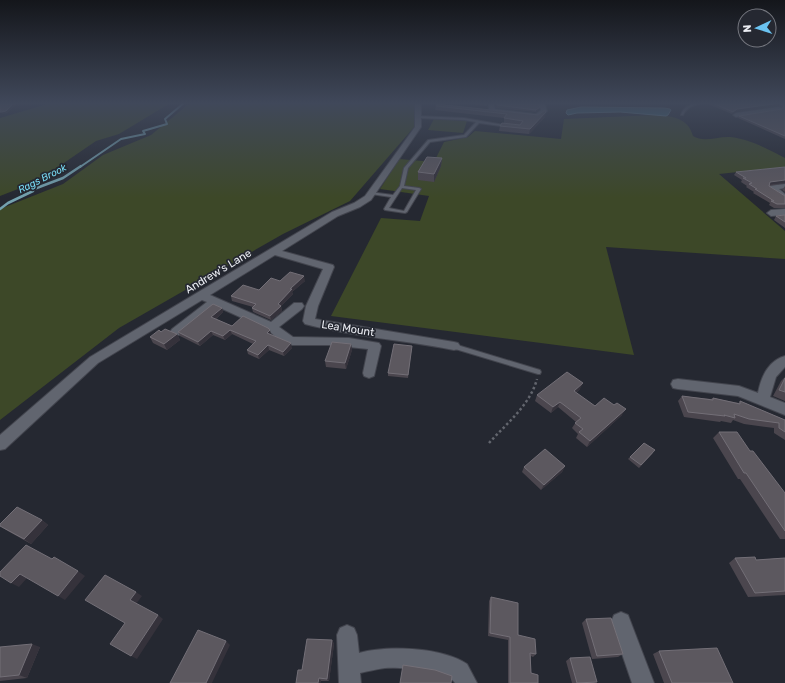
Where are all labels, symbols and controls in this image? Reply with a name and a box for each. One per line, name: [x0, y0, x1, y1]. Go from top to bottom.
north arrow: [737, 8, 777, 48]
text: N: [741, 24, 754, 33]
water label: Rags Brook: [16, 161, 70, 196]
street label: Andrew's Lane: [183, 247, 254, 296]
street label: Lea Mount: [320, 318, 376, 339]

